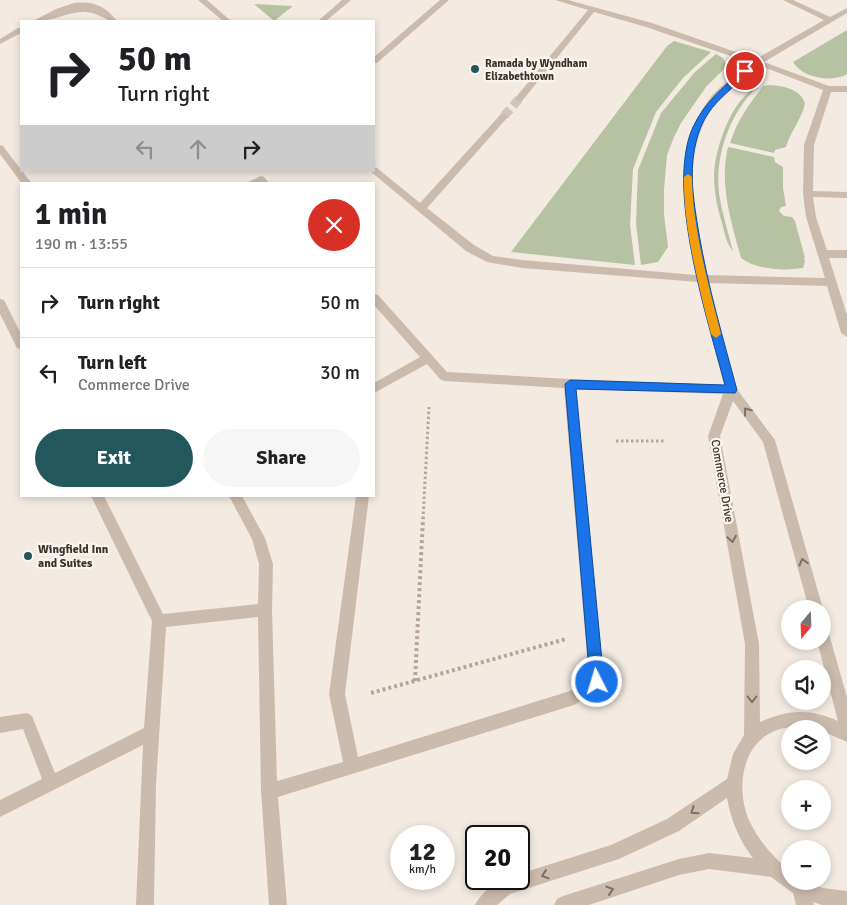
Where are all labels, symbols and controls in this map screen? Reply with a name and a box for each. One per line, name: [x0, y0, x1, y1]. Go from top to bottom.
text: 50 m: [118, 37, 192, 80]
icon: right: [35, 40, 100, 105]
pin: [724, 50, 766, 92]
place label: Ramada by Wyndham Elizabethtown: [485, 57, 587, 83]
icon: arrive: [731, 57, 759, 85]
marker: Ramada by Wyndham Elizabethtown: [469, 63, 481, 75]
text: Turn right: [118, 80, 210, 107]
icon: left: [131, 135, 159, 163]
icon: ahead: [184, 135, 212, 163]
icon: right: [237, 135, 265, 163]
text: 1 min: [35, 196, 107, 233]
button: close: [308, 199, 360, 251]
text: 190 m · 13:55: [35, 234, 128, 254]
icon: right: [35, 289, 63, 317]
text: Turn right: [78, 291, 160, 315]
text: 50 m: [320, 291, 360, 315]
text: Turn left: [78, 351, 147, 375]
icon: left: [35, 359, 63, 387]
text: 30 m: [320, 361, 360, 385]
text: Commerce Drive: [78, 375, 190, 395]
one-way arrow: [745, 408, 753, 417]
button: Exit: [35, 429, 193, 487]
button: Share: [203, 429, 360, 487]
street label: Commerce Drive: [707, 438, 737, 524]
one-way arrow: [727, 534, 737, 543]
place label: Wingfield Inn and Suites: [38, 542, 109, 571]
marker: Wingfield Inn and Suites: [22, 550, 34, 562]
one-way arrow: [798, 558, 808, 566]
north arrow: [781, 600, 831, 650]
map controls: [781, 600, 831, 890]
position arrow: [570, 655, 622, 707]
button: sound: [781, 660, 831, 710]
one-way arrow: [747, 696, 757, 704]
button: layers: [781, 720, 831, 770]
button: +: [781, 780, 831, 830]
one-way arrow: [690, 805, 700, 814]
speed limit sign: 20: [465, 825, 530, 890]
text: 12: [409, 836, 436, 867]
button: −: [781, 840, 831, 890]
text: km/h: [409, 862, 436, 877]
one-way arrow: [542, 869, 550, 879]
one-way arrow: [605, 886, 613, 896]

